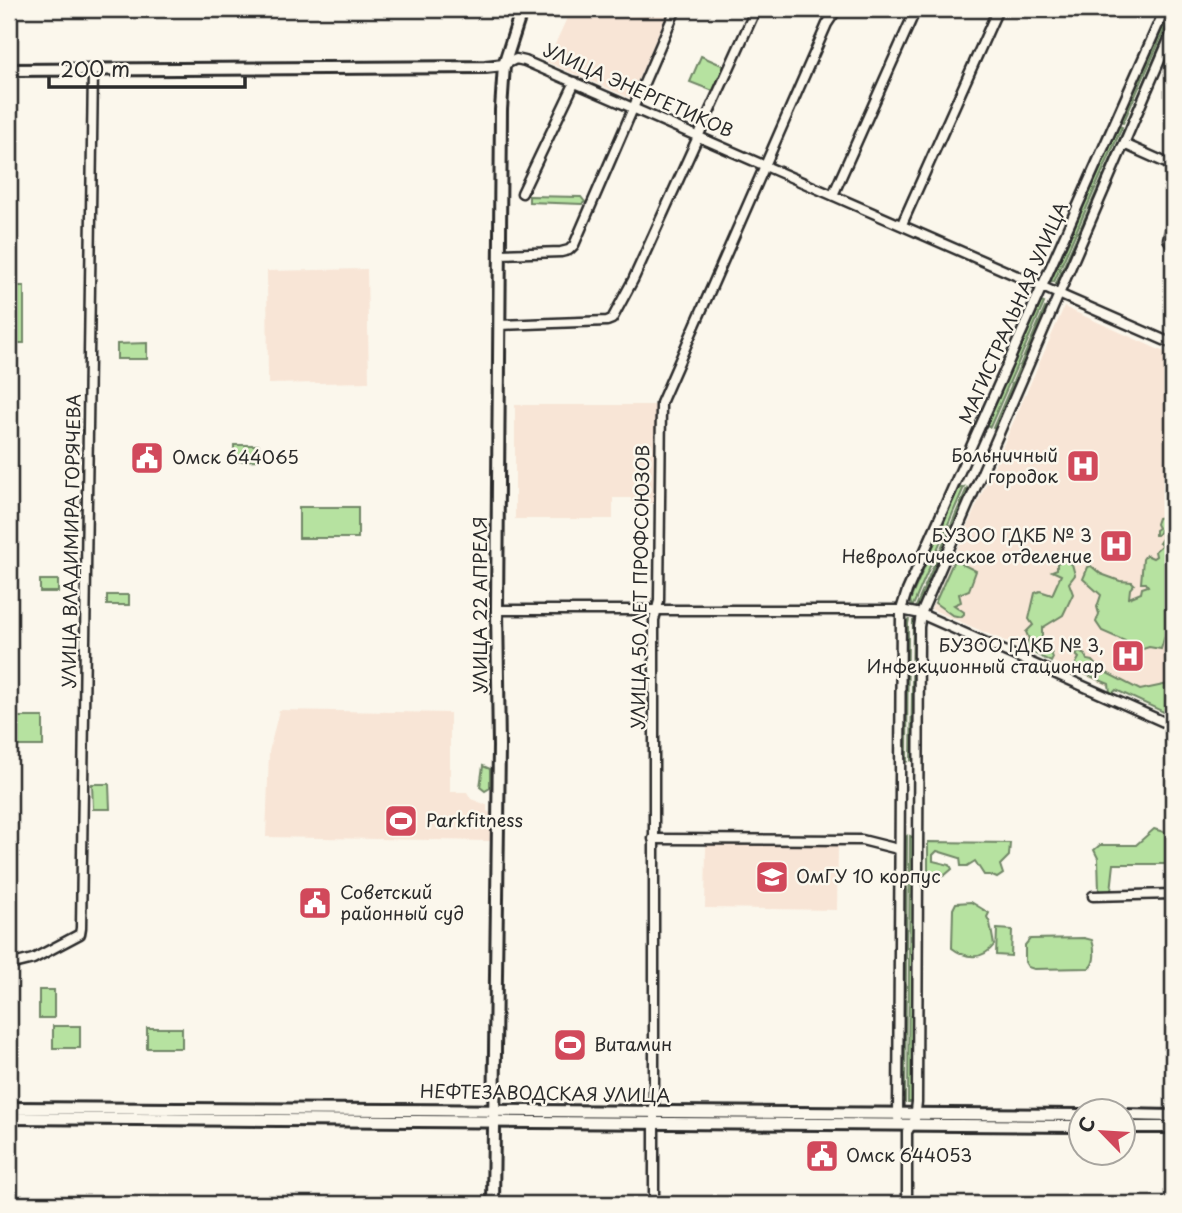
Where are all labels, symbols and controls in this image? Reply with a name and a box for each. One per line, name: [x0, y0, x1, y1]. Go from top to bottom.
street label: УЛИЦА ЭНЕРГЕТИКОВ: [539, 36, 738, 144]
scale bar: [49, 46, 245, 90]
text: 200 m: [60, 52, 130, 84]
street label: МАГИСТРАЛЬНАЯ УЛИЦА: [951, 197, 1074, 428]
street label: УЛИЦА ВЛАДИМИРА ГОРЯЧЕВА: [54, 394, 87, 688]
public building icon: Омск 644065: [128, 439, 166, 477]
place label: Больничный городок: [951, 441, 1058, 489]
place label: Омск 644065: [172, 443, 299, 470]
street label: УЛИЦА 50 ЛЕТ ПРОФСОЮЗОВ: [624, 444, 655, 730]
hospital icon: Больничный городок: [1064, 447, 1102, 485]
street label: УЛИЦА 22 АПРЕЛЯ: [466, 516, 493, 694]
place label: БУЗОО ГДКБ № 3 Неврологическое отделение: [842, 521, 1092, 569]
hospital icon: БУЗОО ГДКБ № 3 Неврологическое отделение: [1097, 527, 1135, 565]
place label: БУЗОО ГДКБ № 3, Инфекционный стационар: [867, 631, 1104, 679]
hospital icon: БУЗОО ГДКБ № 3, Инфекционный стационар: [1109, 637, 1147, 675]
sports icon: Parkfitness: [382, 802, 420, 840]
place label: Parkfitness: [426, 806, 523, 833]
school or university icon: ОмГУ 10 корпус: [753, 858, 791, 896]
place label: ОмГУ 10 корпус: [796, 862, 941, 889]
place label: Советский районный суд: [340, 878, 464, 926]
public building icon: Советский районный суд: [296, 884, 334, 922]
sports icon: Витамин: [551, 1026, 589, 1064]
place label: Витамин: [594, 1030, 672, 1057]
street label: НЕФТЕЗАВОДСКАЯ УЛИЦА: [420, 1077, 671, 1108]
north arrow: [1066, 1098, 1136, 1168]
text: С: [1070, 1112, 1101, 1137]
public building icon: Омск 644053: [803, 1137, 841, 1175]
place label: Омск 644053: [846, 1141, 972, 1168]

